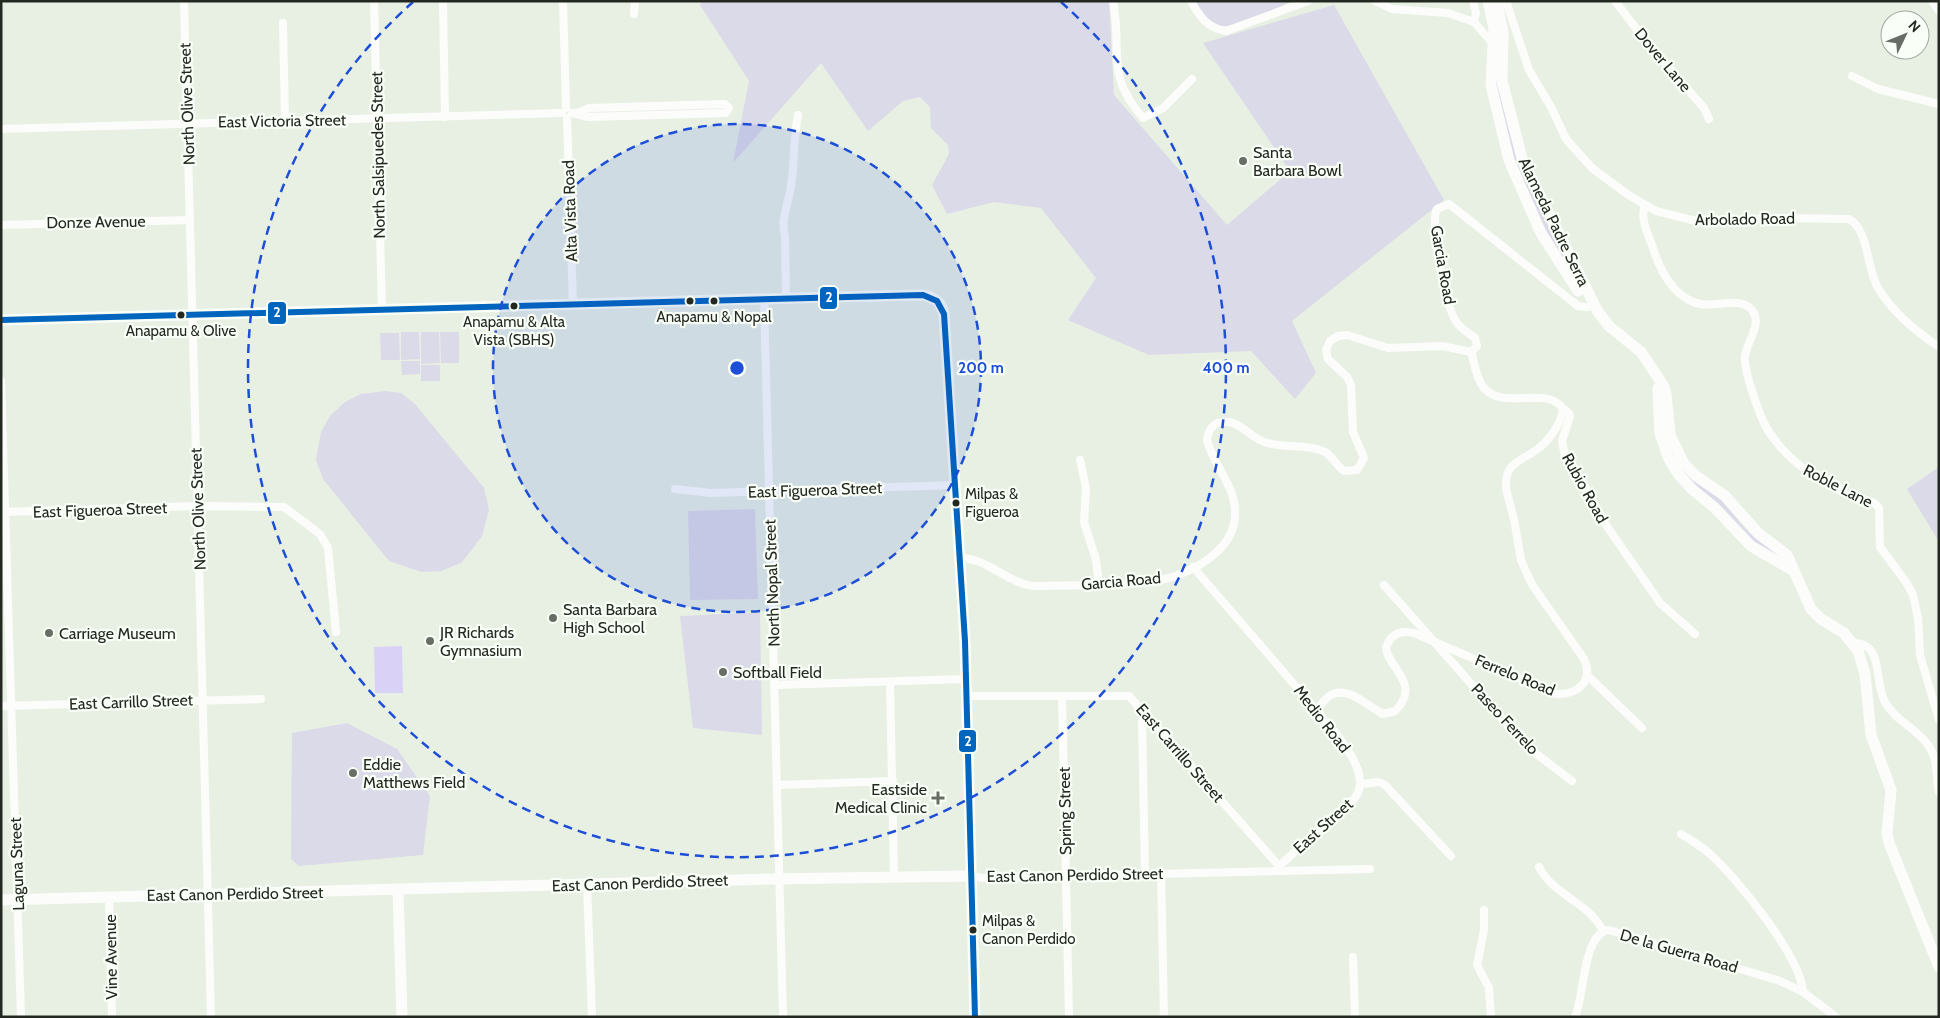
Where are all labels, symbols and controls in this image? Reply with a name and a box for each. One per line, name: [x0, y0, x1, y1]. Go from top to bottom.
north arrow: [1880, 10, 1930, 60]
text: N: [1905, 16, 1924, 36]
street label: Dover Lane: [1631, 24, 1695, 96]
street label: North Olive Street: [175, 42, 199, 166]
street label: North Salsipuedes Street: [367, 71, 389, 239]
street label: East Victoria Street: [218, 110, 347, 132]
place label: Santa Barbara Bowl: [1253, 143, 1342, 180]
street label: Alameda Padre Serra: [1515, 154, 1594, 290]
marker: Santa Barbara Bowl: [1237, 155, 1249, 167]
street label: Alta Vista Road: [559, 160, 581, 262]
street label: Arbolado Road: [1695, 209, 1795, 229]
street label: Donze Avenue: [46, 212, 146, 232]
street label: Garcia Road: [1427, 224, 1459, 306]
line badge: 2: [819, 286, 838, 310]
text: 2: [825, 288, 833, 306]
unlabelled marker: [685, 296, 695, 306]
marker: Anapamu & Nopal: [709, 296, 719, 306]
line badge: 2: [267, 301, 287, 325]
marker: Anapamu & Alta Vista (SBHS): [509, 301, 519, 311]
text: 2: [273, 303, 281, 321]
place label: Anapamu & Nopal: [656, 308, 772, 326]
marker: Anapamu & Olive: [176, 310, 186, 320]
place label: Anapamu & Alta Vista (SBHS): [463, 313, 566, 349]
place label: Anapamu & Olive: [126, 322, 237, 340]
centre of rings: [728, 359, 746, 377]
text: 200 m: [958, 359, 1004, 377]
text: 400 m: [1203, 359, 1249, 377]
street label: North Olive Street: [186, 447, 210, 571]
street label: Rubio Road: [1558, 450, 1612, 526]
street label: Roble Lane: [1800, 460, 1876, 512]
street label: East Figueroa Street: [748, 478, 883, 502]
place label: Milpas & Figueroa: [965, 485, 1020, 521]
street label: East Figueroa Street: [33, 498, 168, 522]
marker: Milpas & Figueroa: [951, 498, 961, 508]
street label: North Nopal Street: [760, 518, 784, 647]
street label: Garcia Road: [1080, 568, 1162, 594]
place label: Santa Barbara High School: [563, 600, 657, 637]
marker: Santa Barbara High School: [547, 612, 559, 624]
place label: JR Richards Gymnasium: [439, 623, 522, 660]
place label: Carriage Museum: [59, 624, 176, 643]
marker: Carriage Museum: [43, 627, 55, 639]
marker: JR Richards Gymnasium: [424, 635, 436, 647]
street label: Ferrelo Road: [1472, 650, 1558, 700]
place label: Softball Field: [733, 663, 822, 682]
marker: Softball Field: [717, 666, 729, 678]
street label: Paseo Ferrelo: [1467, 680, 1543, 759]
street label: Medio Road: [1290, 681, 1354, 757]
street label: East Carrillo Street: [69, 690, 194, 714]
street label: East Carrillo Street: [1132, 700, 1228, 807]
line badge: 2: [958, 729, 977, 753]
text: 2: [964, 732, 972, 750]
place label: Eddie Matthews Field: [363, 755, 465, 792]
street label: Spring Street: [1055, 766, 1075, 855]
marker: Eddie Matthews Field: [347, 767, 359, 779]
place label: Eastside Medical Clinic: [835, 780, 927, 817]
marker: Eastside Medical Clinic: [931, 791, 945, 805]
street label: East Street: [1289, 794, 1357, 858]
street label: Laguna Street: [6, 816, 28, 911]
street label: East Canon Perdido Street: [987, 864, 1164, 886]
street label: East Canon Perdido Street: [551, 870, 729, 896]
street label: East Canon Perdido Street: [147, 883, 324, 905]
place label: Milpas & Canon Perdido: [982, 912, 1076, 948]
street label: Vine Avenue: [101, 914, 121, 1000]
marker: Milpas & Canon Perdido: [968, 925, 978, 935]
street label: De la Guerra Road: [1618, 925, 1740, 977]

